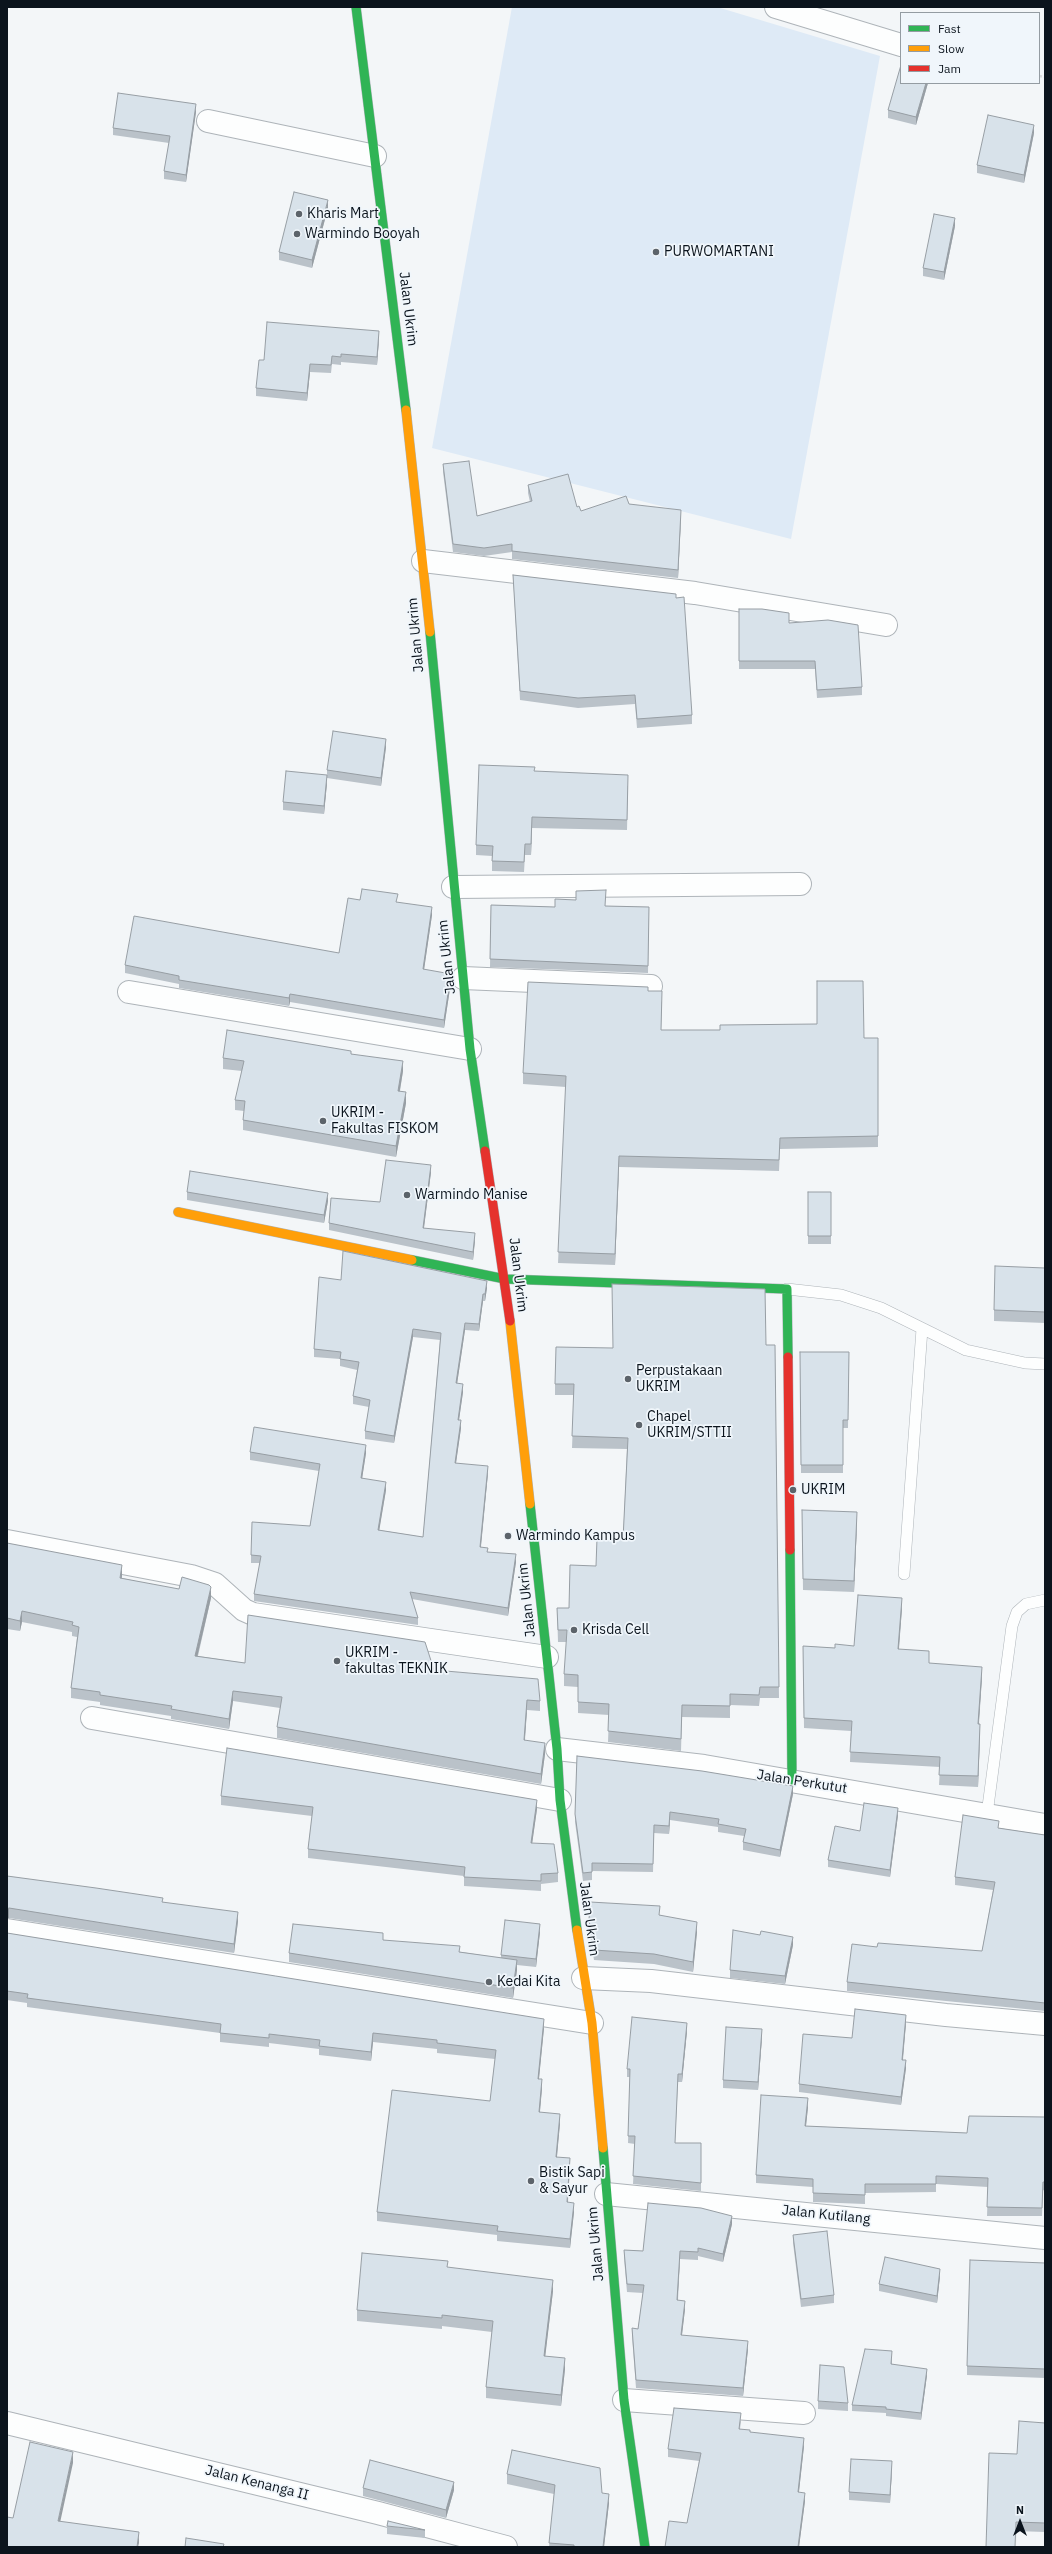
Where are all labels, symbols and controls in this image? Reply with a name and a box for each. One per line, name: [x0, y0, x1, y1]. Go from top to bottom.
legend: [900, 12, 1040, 84]
text: Fast: [938, 21, 961, 36]
text: Slow: [938, 41, 964, 56]
text: Jam: [938, 61, 961, 76]
place label: Kharis Mart: [307, 206, 379, 222]
marker: Kharis Mart: [294, 209, 304, 219]
place label: Warmindo Booyah: [305, 226, 420, 242]
marker: Warmindo Booyah: [292, 229, 302, 239]
place label: PURWOMARTANI: [664, 244, 774, 260]
marker: PURWOMARTANI: [651, 247, 661, 257]
street label: Jalan Ukrim: [395, 271, 421, 347]
street label: Jalan Ukrim: [404, 597, 428, 673]
street label: Jalan Ukrim: [435, 919, 459, 995]
place label: UKRIM - Fakultas FISKOM: [331, 1105, 439, 1138]
marker: UKRIM - Fakultas FISKOM: [318, 1116, 328, 1126]
place label: Warmindo Manise: [415, 1187, 528, 1203]
marker: Warmindo Manise: [402, 1190, 412, 1200]
street label: Jalan Ukrim: [505, 1237, 531, 1313]
place label: Perpustakaan UKRIM: [636, 1363, 722, 1396]
marker: Perpustakaan UKRIM: [623, 1374, 633, 1384]
place label: Chapel UKRIM/STTII: [647, 1409, 732, 1442]
marker: Chapel UKRIM/STTII: [634, 1420, 644, 1430]
place label: UKRIM: [801, 1482, 845, 1498]
marker: UKRIM: [788, 1485, 798, 1495]
place label: Warmindo Kampus: [516, 1528, 635, 1544]
marker: Warmindo Kampus: [503, 1531, 513, 1541]
street label: Jalan Ukrim: [515, 1562, 539, 1638]
place label: Krisda Cell: [582, 1622, 649, 1638]
marker: Krisda Cell: [569, 1625, 579, 1635]
place label: UKRIM - fakultas TEKNIK: [345, 1645, 448, 1678]
marker: UKRIM - fakultas TEKNIK: [332, 1656, 342, 1666]
street label: Jalan Perkutut: [756, 1767, 848, 1797]
street label: Jalan Ukrim: [575, 1881, 603, 1957]
place label: Kedai Kita: [497, 1974, 560, 1990]
marker: Kedai Kita: [484, 1977, 494, 1987]
place label: Bistik Sapi & Sayur: [539, 2165, 605, 2198]
marker: Bistik Sapi & Sayur: [526, 2176, 536, 2186]
street label: Jalan Kutilang: [781, 2202, 871, 2228]
street label: Jalan Ukrim: [584, 2206, 608, 2282]
street label: Jalan Kenanga II: [204, 2462, 310, 2504]
north arrow: [1000, 2502, 1040, 2542]
text: N: [1016, 2503, 1024, 2517]

